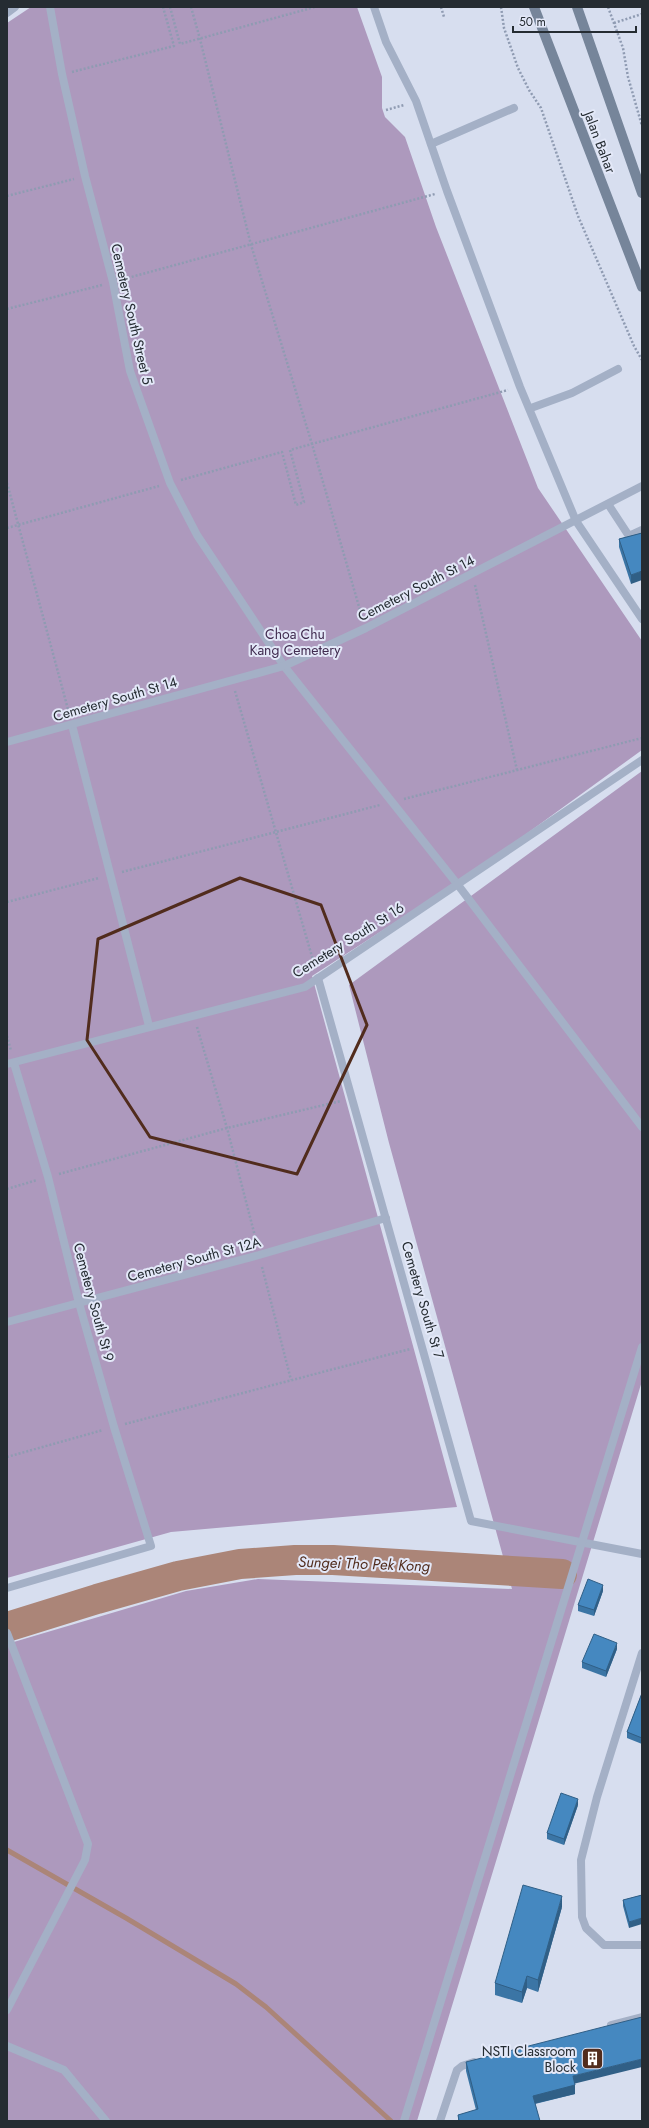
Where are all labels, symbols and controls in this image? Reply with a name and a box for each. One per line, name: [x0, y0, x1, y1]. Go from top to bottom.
scale bar: [513, 8, 636, 34]
text: 50 m: [519, 13, 546, 31]
street label: Jalan Bahar: [578, 106, 621, 176]
street label: Cemetery South Street 5: [106, 242, 158, 387]
street label: Cemetery South St 14: [354, 550, 478, 626]
park label: Choa Chu Kang Cemetery: [249, 624, 341, 660]
street label: Cemetery South St 14: [51, 672, 179, 726]
street label: Cemetery South St 16: [288, 898, 408, 982]
street label: Cemetery South St 12A: [125, 1231, 264, 1286]
street label: Cemetery South St 7: [397, 1239, 449, 1362]
street label: Cemetery South St 9: [69, 1241, 119, 1363]
water label: Sungei Tho Pek Kong: [298, 1551, 431, 1577]
place label: NSTI Classroom Block: [482, 2041, 577, 2077]
building icon: NSTI Classroom Block: [579, 2046, 605, 2072]

